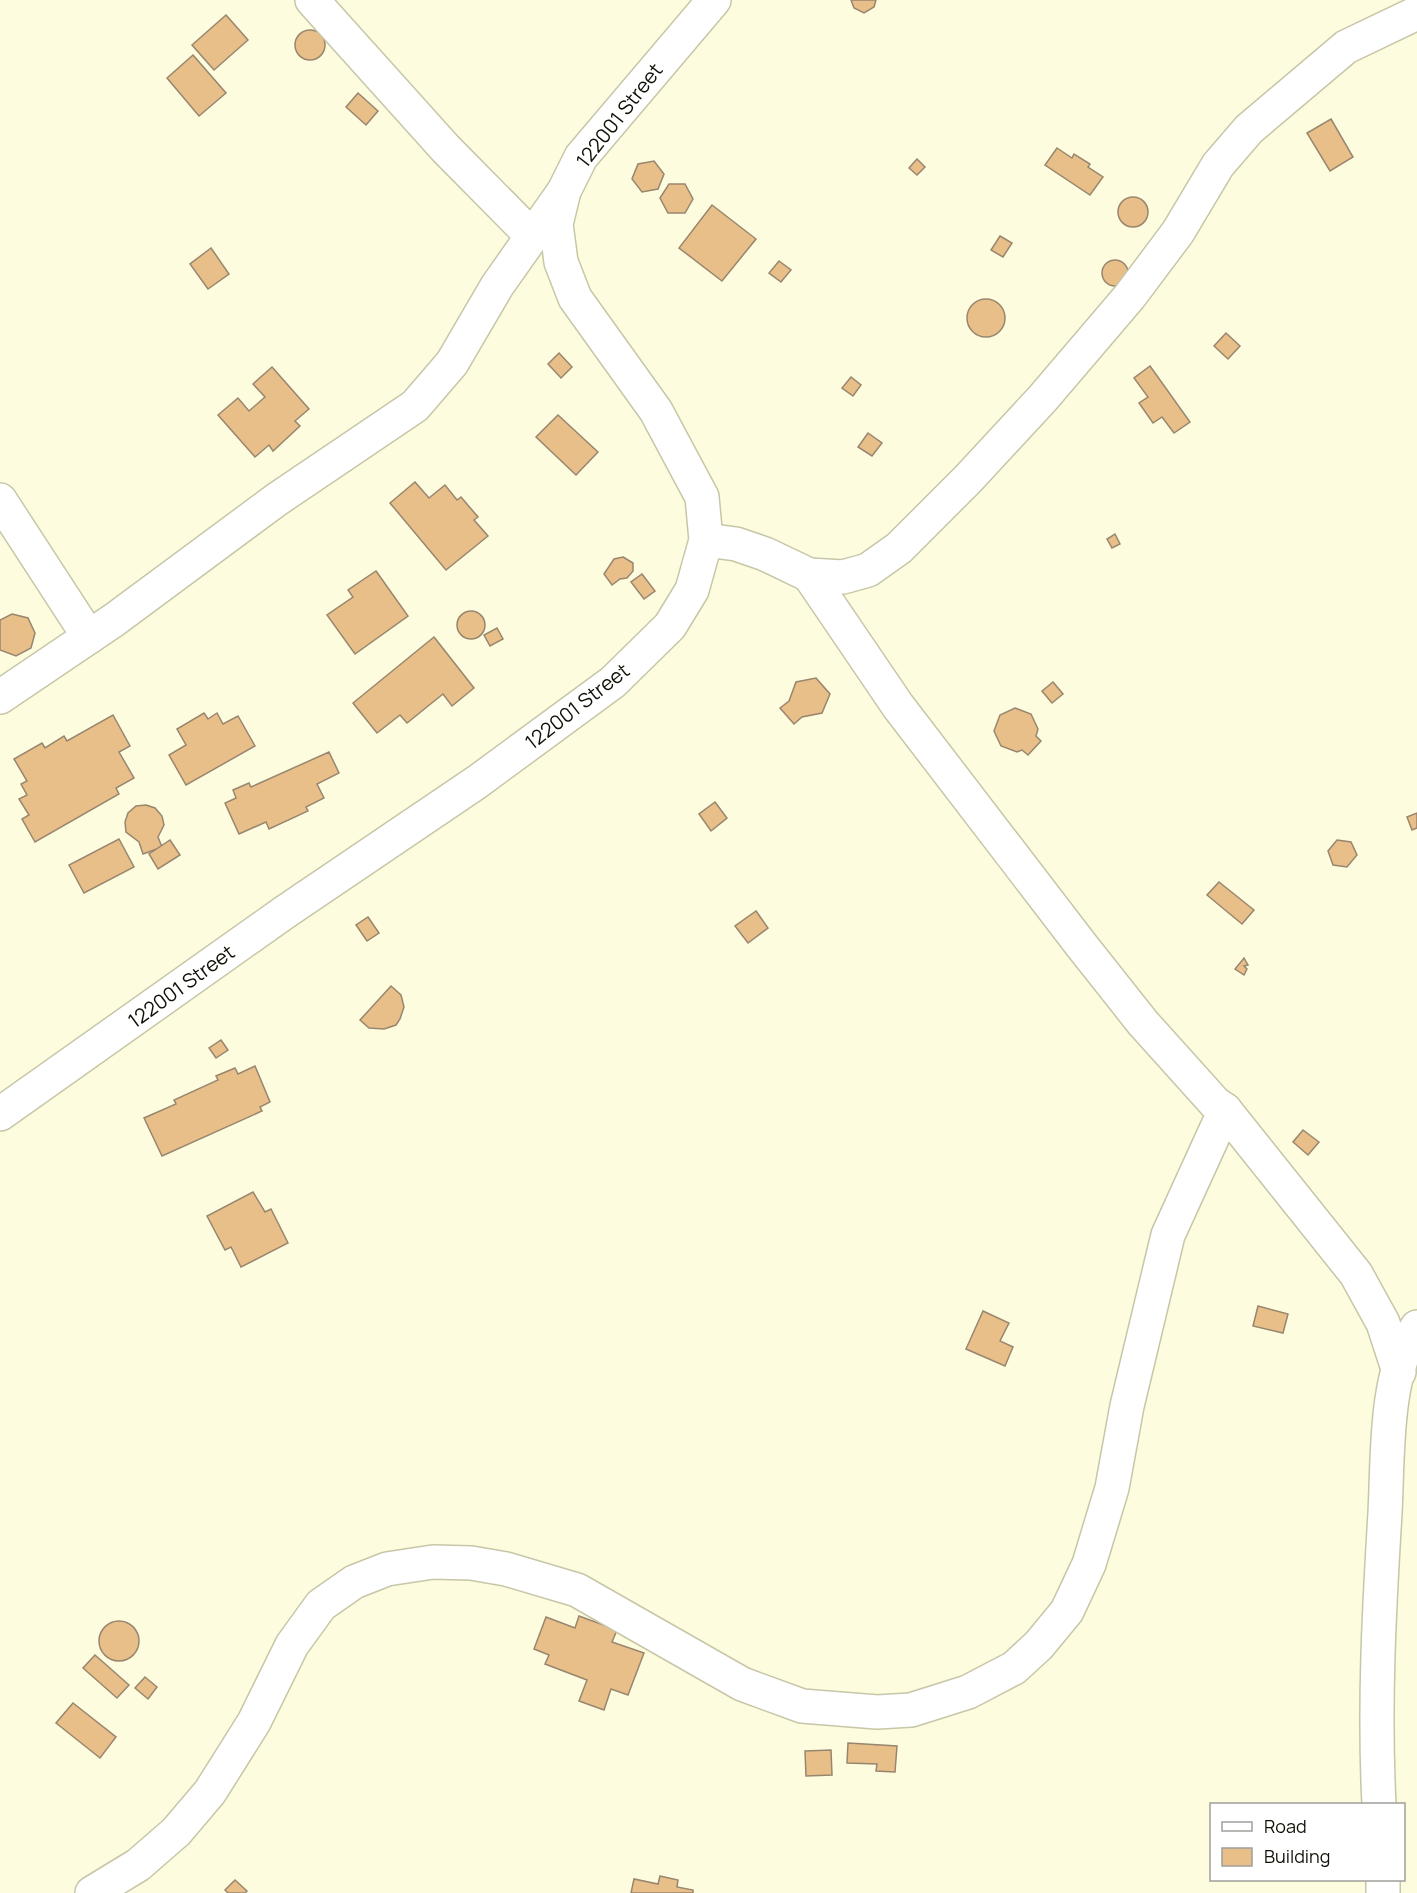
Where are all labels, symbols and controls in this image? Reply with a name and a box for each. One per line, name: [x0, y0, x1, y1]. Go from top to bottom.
street label: 122001 Street: [570, 57, 668, 173]
street label: 122001 Street: [519, 657, 635, 755]
street label: 122001 Street: [122, 938, 240, 1034]
legend: [1210, 1803, 1405, 1881]
text: Road: [1264, 1814, 1307, 1838]
text: Building: [1264, 1844, 1330, 1868]

